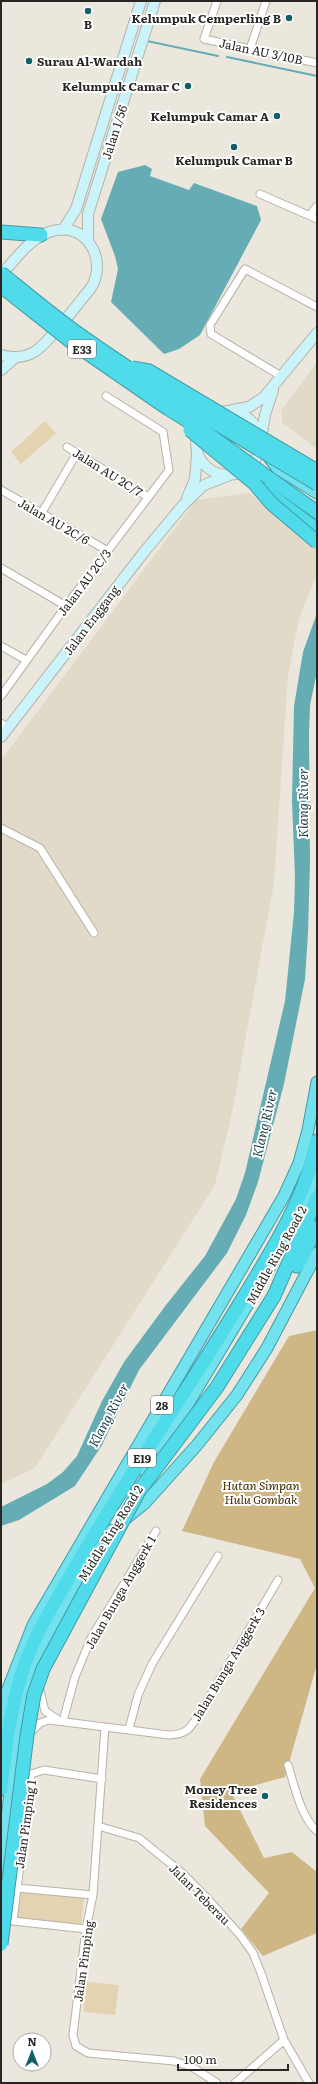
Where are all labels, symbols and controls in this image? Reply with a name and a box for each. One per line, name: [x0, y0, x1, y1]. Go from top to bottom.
marker: B: [83, 6, 93, 16]
place label: Kelumpuk Cemperling B: [132, 9, 281, 27]
marker: Kelumpuk Cemperling B: [284, 13, 294, 23]
place label: B: [84, 15, 92, 33]
street label: Jalan AU 3/10B: [218, 33, 304, 69]
place label: Surau Al-Wardah: [37, 52, 142, 70]
marker: Surau Al-Wardah: [24, 56, 34, 66]
place label: Kelumpuk Camar C: [62, 77, 180, 95]
marker: Kelumpuk Camar C: [183, 81, 193, 91]
street label: Jalan 1/56: [97, 102, 131, 161]
place label: Kelumpuk Camar A: [151, 107, 269, 125]
marker: Kelumpuk Camar A: [272, 111, 282, 121]
marker: Kelumpuk Camar B: [229, 142, 239, 152]
place label: Kelumpuk Camar B: [175, 151, 293, 169]
road number: E33: [68, 340, 96, 358]
street label: Jalan AU 2C/7: [70, 443, 146, 501]
street label: Jalan AU 2C/6: [15, 493, 93, 549]
street label: Jalan AU 2C/3: [53, 545, 115, 619]
street label: Jalan Enggang: [59, 581, 123, 659]
water label: Klang River: [293, 768, 312, 838]
water label: Klang River: [247, 1087, 281, 1159]
street label: Middle Ring Road 2: [241, 1202, 311, 1308]
water label: Klang River: [83, 1380, 133, 1450]
road number: 28: [151, 1396, 173, 1414]
road number: E19: [128, 1449, 156, 1467]
park label: Hutan Simpan Hulu Gombak: [222, 1476, 300, 1508]
street label: Middle Ring Road 2: [73, 1481, 147, 1585]
street label: Jalan Bunga Anggerk 1: [80, 1532, 160, 1652]
street label: Jalan Bunga Anggerk 3: [187, 1604, 269, 1724]
street label: Jalan Pimping 1: [10, 1778, 40, 1870]
place label: Money Tree Residences: [185, 1780, 257, 1812]
marker: Money Tree Residences: [260, 1791, 270, 1801]
street label: Jalan Teberau: [165, 1859, 235, 1929]
street label: Jalan Pimping: [68, 1919, 98, 2003]
north arrow: [12, 2032, 52, 2072]
text: N: [27, 2033, 37, 2049]
scale bar: [178, 2046, 288, 2072]
text: 100 m: [184, 2050, 217, 2068]

